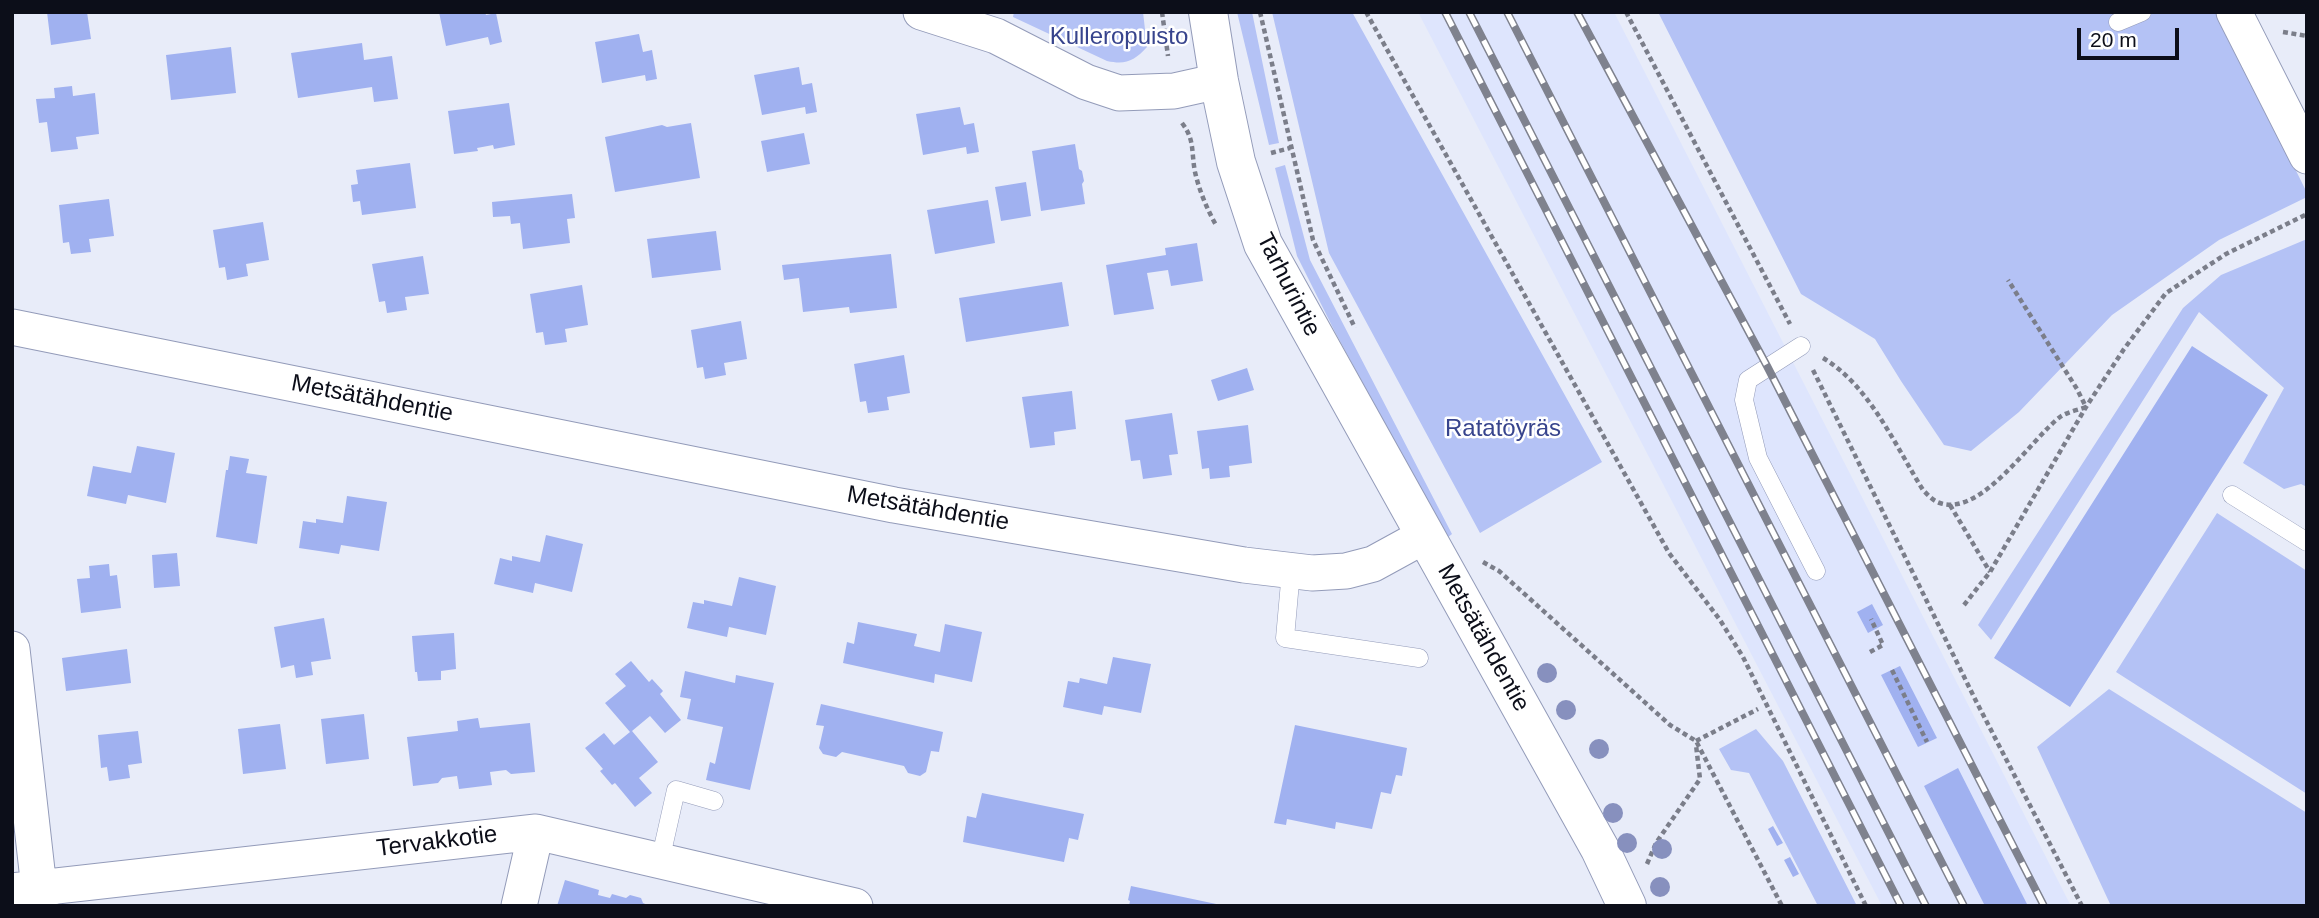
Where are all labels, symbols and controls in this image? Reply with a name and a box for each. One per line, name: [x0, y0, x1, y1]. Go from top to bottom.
scale bar: [2081, 14, 2182, 58]
park label: Kulleropuisto: [1050, 23, 1188, 51]
text: 20 m: [2090, 28, 2137, 51]
street label: Tarhurintie: [1250, 229, 1326, 341]
street label: Metsätähdentie: [289, 369, 455, 429]
park label: Ratatöyräs: [1445, 415, 1561, 443]
street label: Metsätähdentie: [845, 481, 1011, 537]
street label: Metsätähdentie: [1431, 559, 1535, 717]
street label: Tervakkotie: [375, 820, 499, 864]

